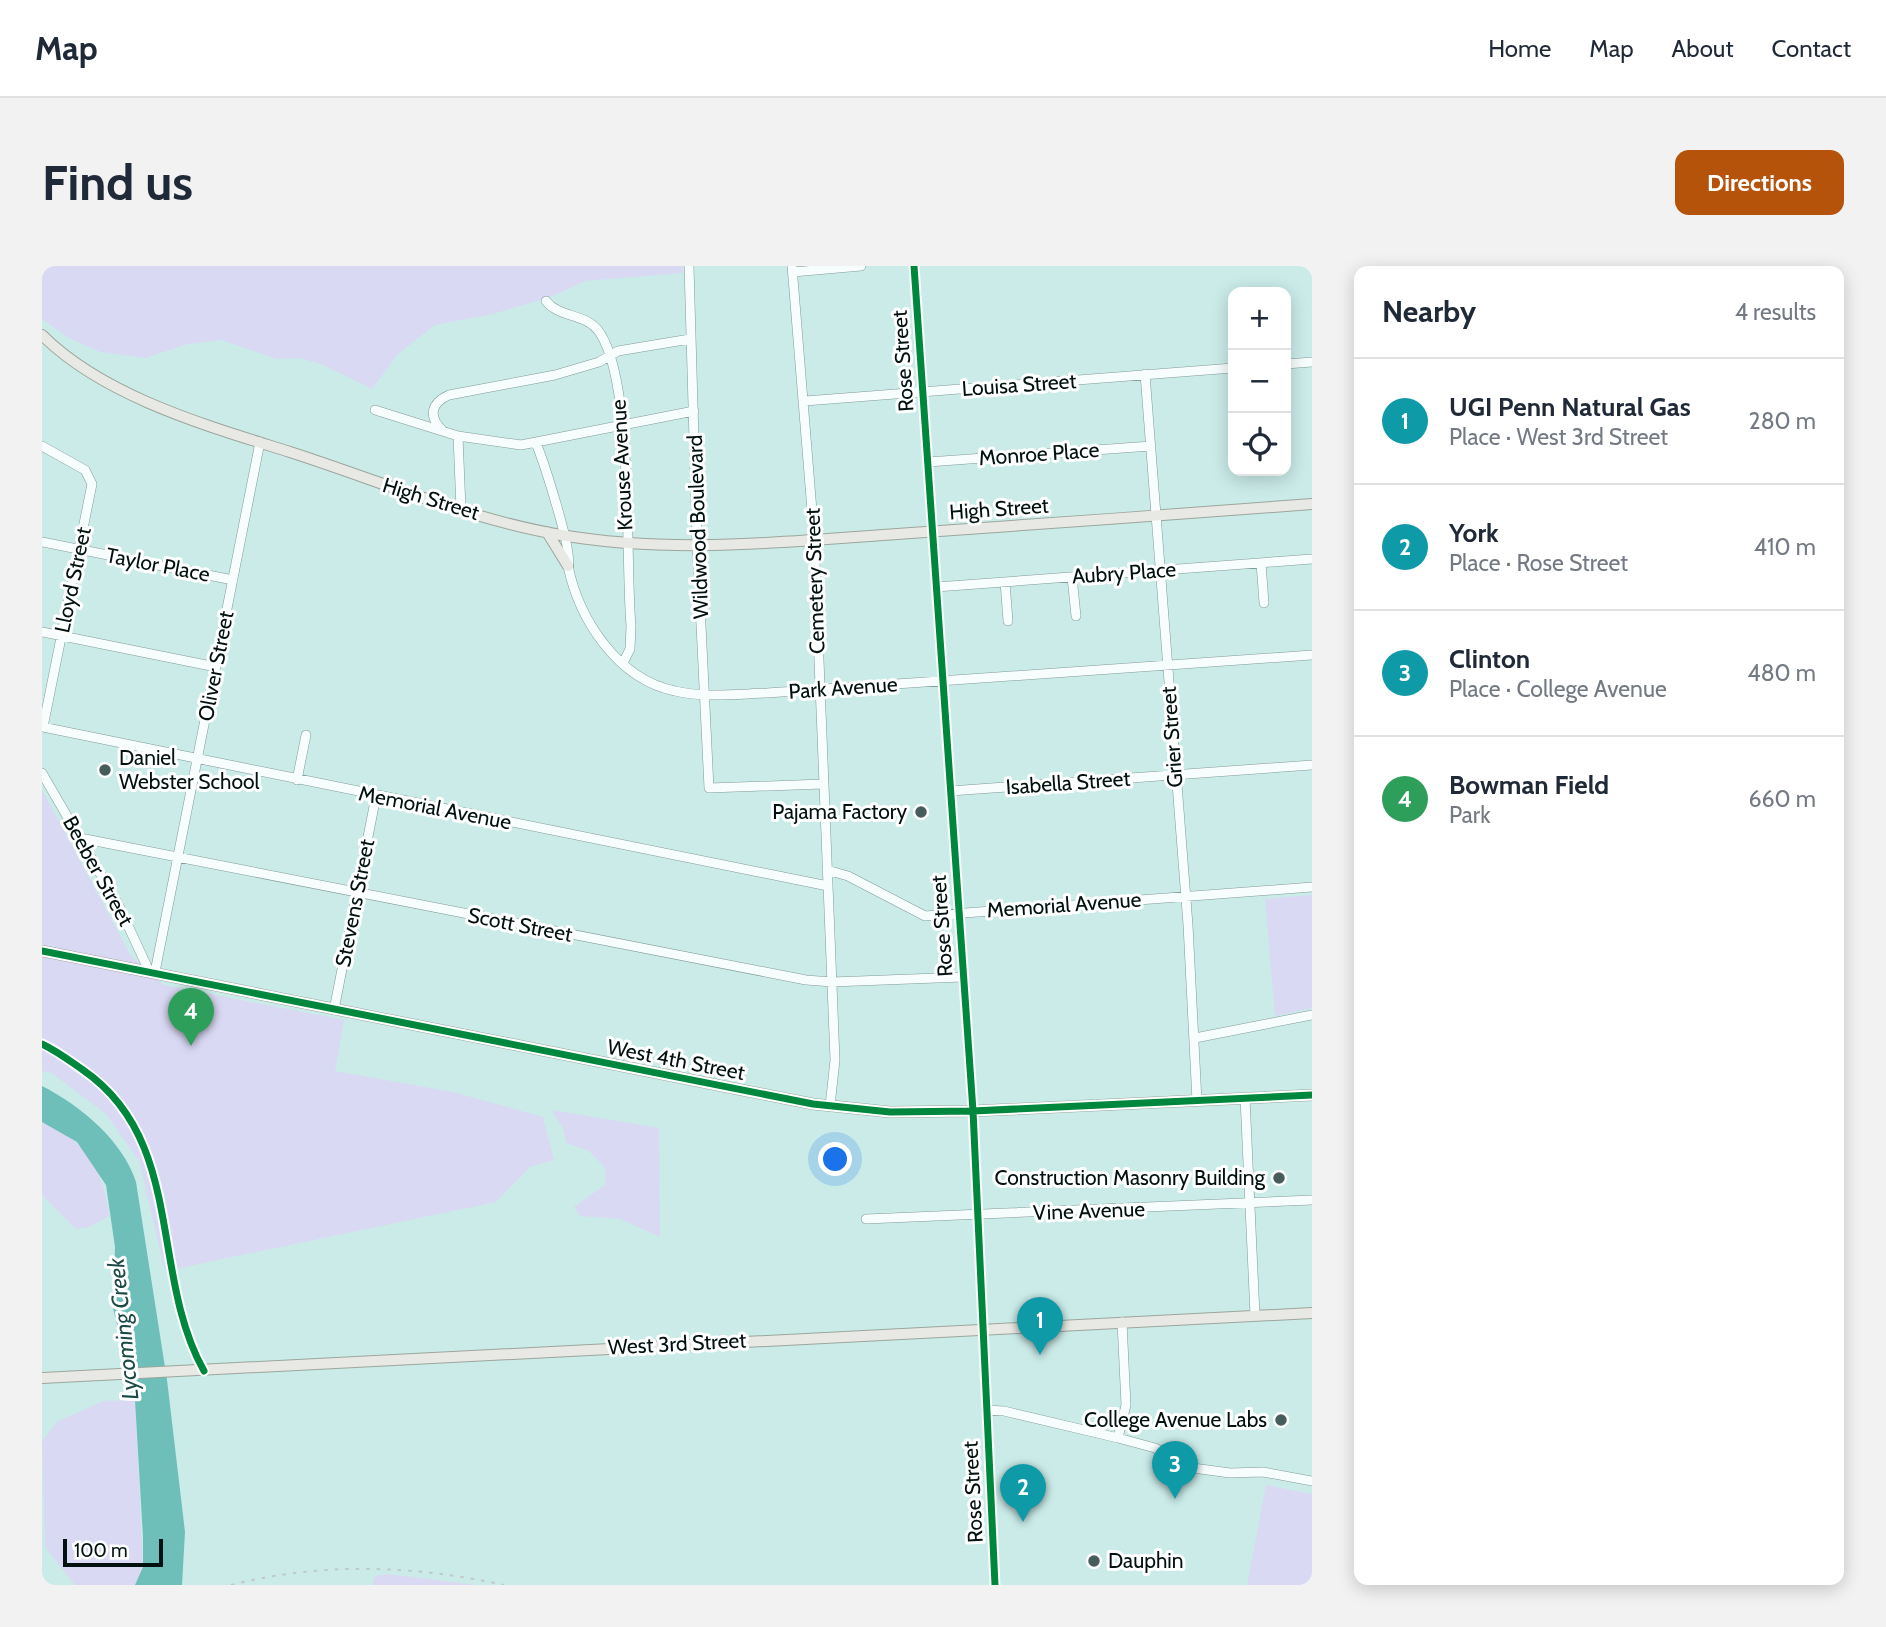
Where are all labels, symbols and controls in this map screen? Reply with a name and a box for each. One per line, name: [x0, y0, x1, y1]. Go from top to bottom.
text: Map: [35, 28, 98, 68]
text: Home: [1488, 34, 1551, 63]
text: Map: [1589, 34, 1634, 63]
text: About: [1672, 34, 1734, 63]
text: Contact: [1772, 34, 1851, 63]
button: Directions: [1675, 150, 1844, 215]
text: Find us: [42, 153, 193, 212]
map controls: [1228, 287, 1291, 476]
button: +: [1228, 287, 1291, 350]
text: Nearby: [1382, 293, 1476, 330]
text: 4 results: [1735, 298, 1816, 326]
street label: Rose Street: [886, 309, 919, 413]
button: −: [1228, 350, 1291, 413]
street label: Louisa Street: [961, 368, 1077, 401]
text: UGI Penn Natural Gas: [1449, 391, 1691, 423]
street label: Krouse Avenue: [606, 398, 637, 531]
text: 1: [1401, 407, 1409, 435]
text: 280 m: [1749, 407, 1816, 435]
button: locate: [1228, 413, 1291, 476]
text: Place · West 3rd Street: [1449, 423, 1668, 451]
street label: Wildwood Boulevard: [682, 435, 713, 620]
street label: Monroe Place: [978, 437, 1100, 470]
street label: High Street: [380, 472, 482, 525]
street label: High Street: [948, 493, 1050, 524]
street label: Cemetery Street: [799, 508, 830, 655]
text: York: [1449, 517, 1499, 549]
street label: Lloyd Street: [49, 525, 96, 635]
text: 2: [1399, 533, 1411, 561]
text: 410 m: [1754, 533, 1816, 561]
street label: Taylor Place: [104, 542, 212, 587]
text: Place · Rose Street: [1449, 549, 1628, 577]
street label: Aubry Place: [1071, 556, 1177, 589]
street label: Oliver Street: [193, 609, 238, 723]
text: Clinton: [1449, 643, 1530, 675]
text: 3: [1399, 659, 1411, 687]
text: 480 m: [1747, 659, 1816, 687]
street label: Park Avenue: [788, 671, 899, 704]
text: Place · College Avenue: [1449, 675, 1667, 703]
street label: Grier Street: [1156, 686, 1187, 788]
place label: Daniel Webster School: [119, 745, 260, 794]
marker: Daniel Webster School: [97, 762, 113, 778]
street label: Isabella Street: [1005, 766, 1131, 799]
text: Bowman Field: [1449, 769, 1609, 801]
street label: Memorial Avenue: [357, 780, 514, 835]
text: 4: [1398, 785, 1412, 813]
text: 660 m: [1748, 785, 1816, 813]
place label: Pajama Factory: [772, 799, 907, 825]
text: Park: [1449, 801, 1490, 829]
marker: Pajama Factory: [913, 804, 929, 820]
street label: Beeber Street: [58, 811, 139, 930]
street label: Stevens Street: [330, 837, 379, 969]
street label: Rose Street: [925, 874, 958, 978]
street label: Memorial Avenue: [986, 887, 1142, 922]
street label: Scott Street: [466, 902, 574, 947]
pin: 4: [168, 988, 214, 1046]
street label: West 4th Street: [605, 1034, 747, 1085]
your location: [818, 1142, 852, 1176]
place label: Construction Masonry Building: [995, 1165, 1266, 1190]
marker: Construction Masonry Building: [1271, 1170, 1287, 1186]
street label: Vine Avenue: [1033, 1196, 1146, 1225]
water label: Lycoming Creek: [102, 1256, 144, 1401]
pin: 1: [1017, 1297, 1063, 1355]
street label: West 3rd Street: [607, 1327, 747, 1360]
place label: College Avenue Labs: [1084, 1407, 1267, 1432]
marker: College Avenue Labs: [1273, 1412, 1289, 1428]
street label: Rose Street: [957, 1440, 988, 1544]
pin: 3: [1152, 1441, 1198, 1499]
pin: 2: [1000, 1464, 1046, 1522]
scale bar: [63, 1536, 163, 1568]
text: 100 m: [74, 1539, 128, 1562]
place label: Dauphin: [1108, 1548, 1183, 1573]
marker: Dauphin: [1086, 1553, 1102, 1569]

